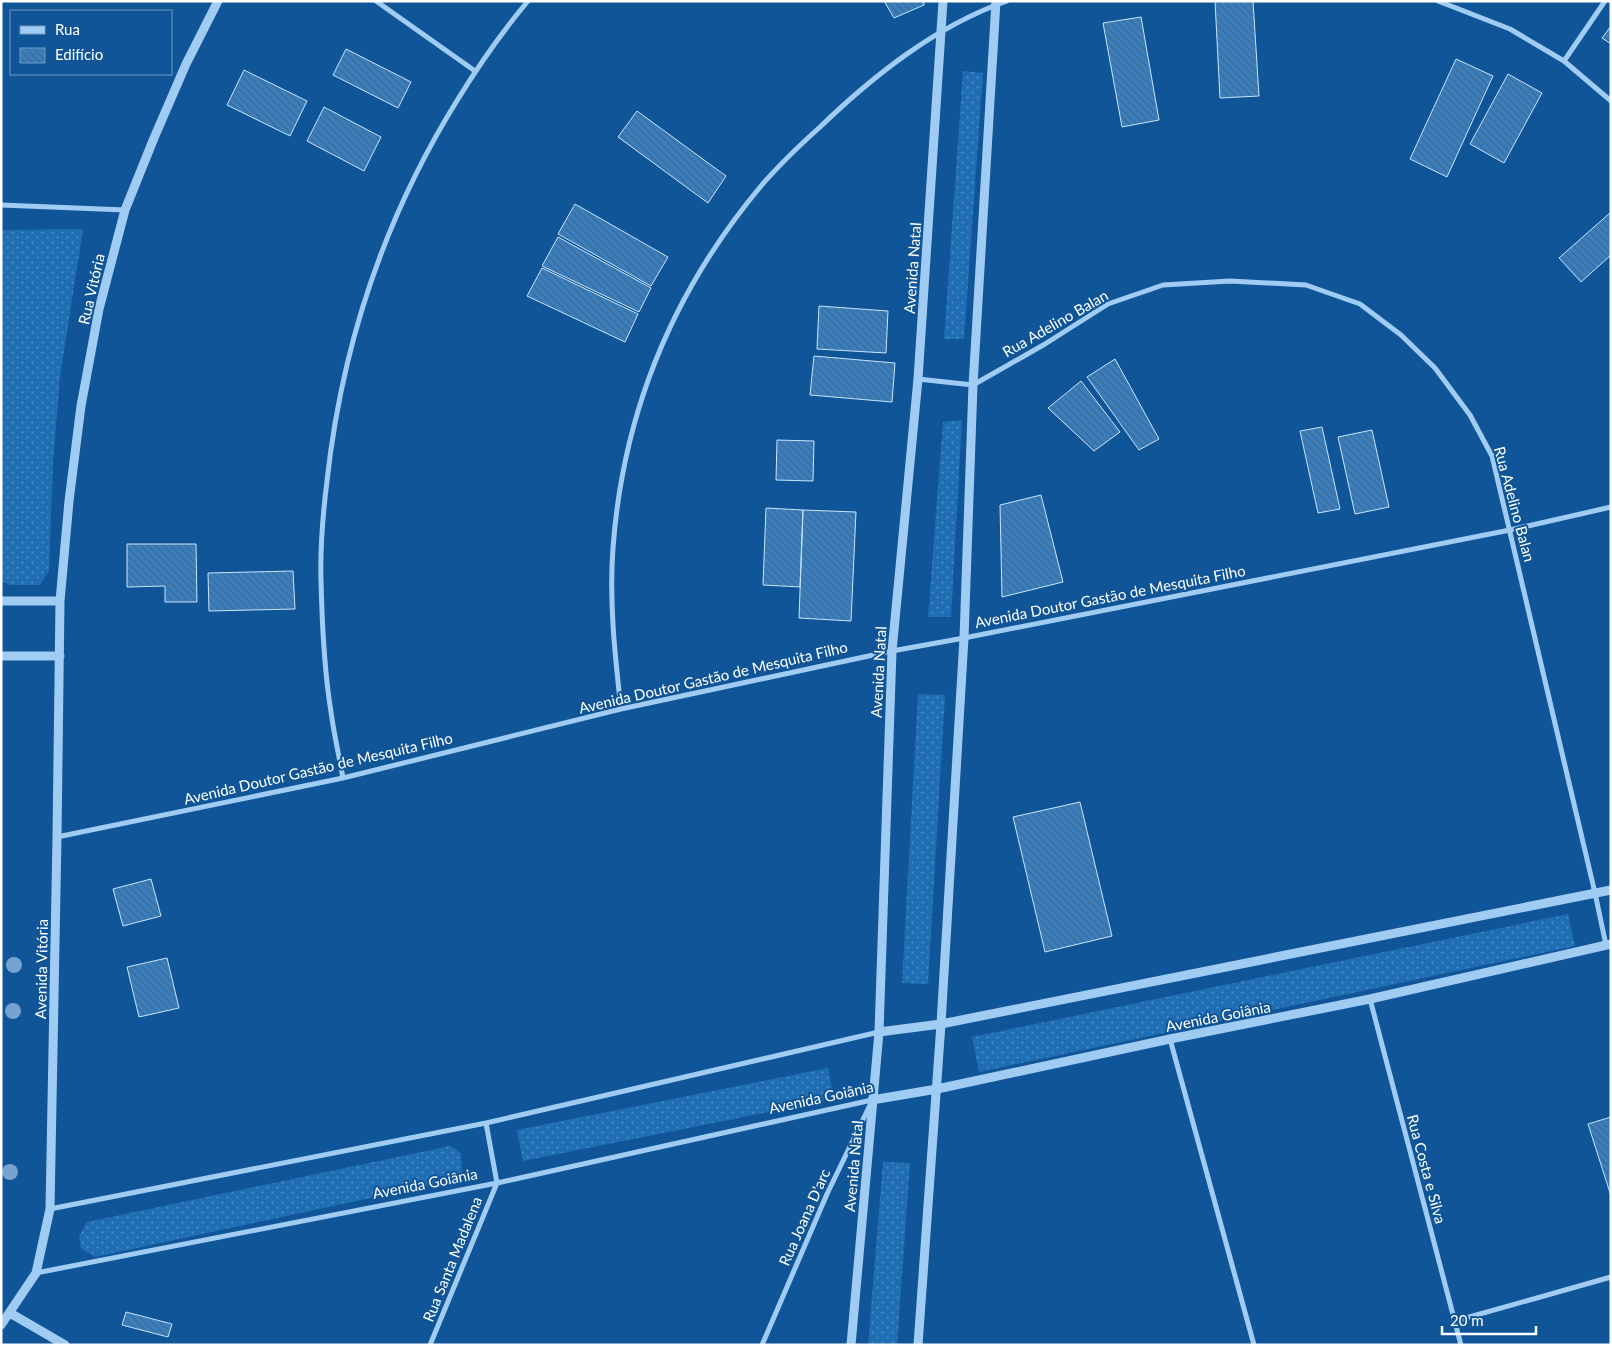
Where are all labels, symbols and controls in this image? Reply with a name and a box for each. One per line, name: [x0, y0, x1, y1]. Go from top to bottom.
legend: [10, 10, 172, 75]
text: Rua: [55, 20, 80, 38]
text: Edifício: [55, 45, 103, 63]
street label: Avenida Natal: [900, 222, 924, 314]
street label: Rua Vitória: [74, 252, 108, 326]
street label: Rua Adelino Balan: [999, 286, 1111, 360]
street label: Rua Adelino Balan: [1491, 444, 1539, 564]
street label: Avenida Doutor Gastão de Mesquita Filho: [973, 561, 1247, 631]
street label: Avenida Natal: [867, 626, 889, 718]
street label: Avenida Doutor Gastão de Mesquita Filho: [577, 637, 849, 717]
street label: Avenida Doutor Gastão de Mesquita Filho: [182, 728, 454, 808]
street label: Avenida Vitória: [31, 919, 51, 1019]
street label: Avenida Goiânia: [1164, 997, 1272, 1035]
street label: Avenida Goiânia: [767, 1077, 875, 1117]
street label: Rua Costa e Silva: [1404, 1112, 1450, 1226]
street label: Avenida Natal: [840, 1120, 866, 1212]
street label: Avenida Goiânia: [371, 1164, 479, 1202]
street label: Rua Joana D'arc: [775, 1166, 833, 1268]
street label: Rua Santa Madalena: [419, 1194, 485, 1324]
scale bar: [1442, 1304, 1536, 1336]
text: 20 m: [1450, 1311, 1484, 1329]

